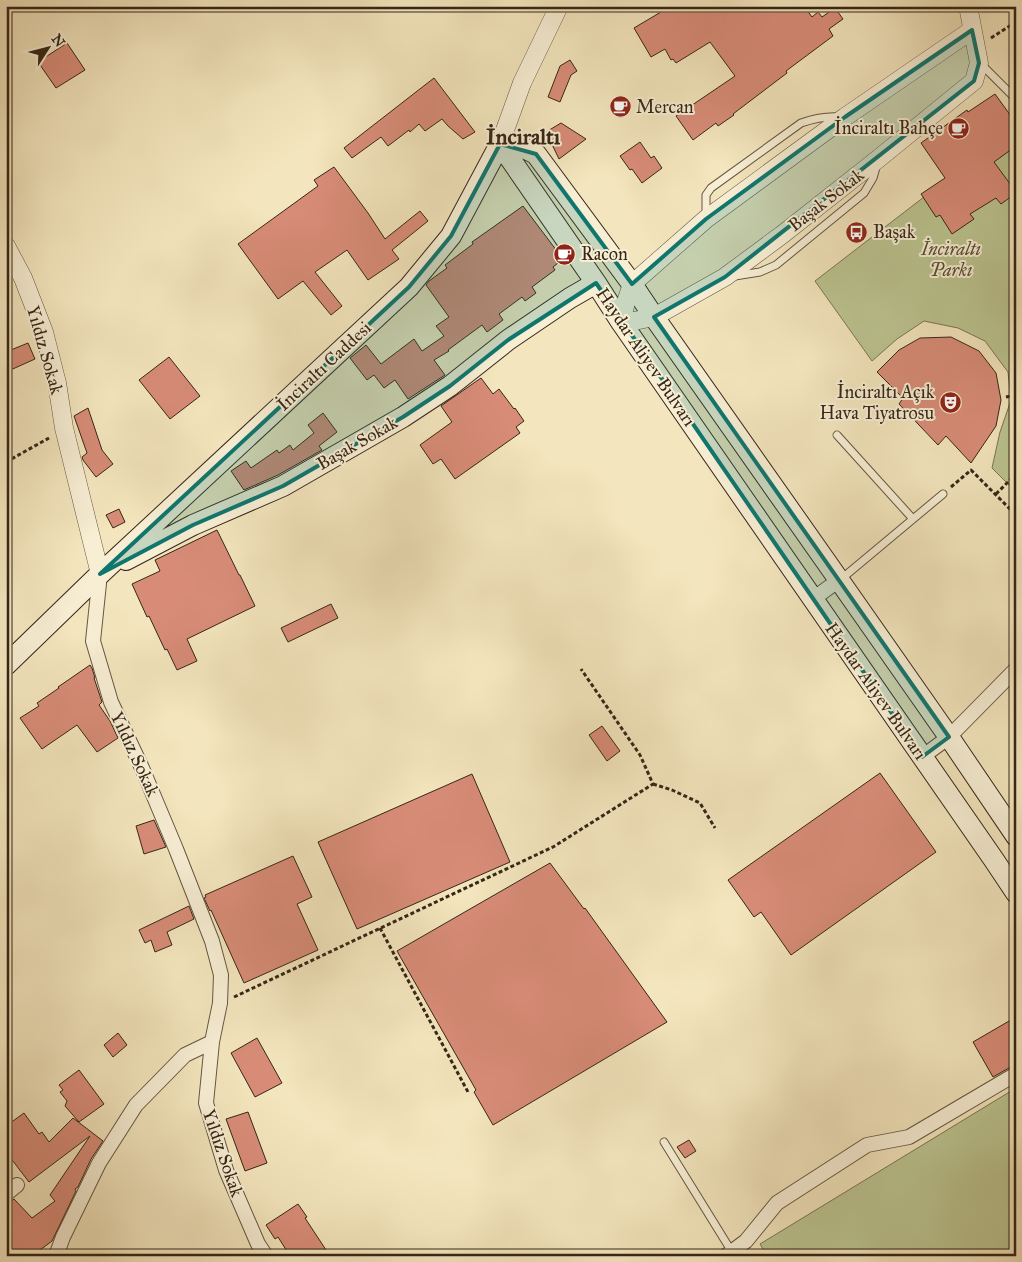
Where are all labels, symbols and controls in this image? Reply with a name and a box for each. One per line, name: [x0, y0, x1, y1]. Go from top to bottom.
north arrow: [22, 22, 72, 72]
text: N: [48, 31, 69, 51]
cafe icon: Mercan: [608, 95, 632, 119]
place label: Mercan: [636, 96, 694, 118]
place label: İnciraltı Bahçe: [834, 116, 943, 139]
cafe icon: İnciraltı Bahçe: [947, 116, 971, 140]
district label: İnciraltı: [486, 123, 561, 150]
street label: Başak Sokak: [784, 163, 869, 236]
bus stop icon: Başak: [845, 220, 869, 244]
place label: Başak: [873, 221, 916, 243]
park label: İnciraltı Parkı: [920, 237, 981, 281]
cafe icon: Racon: [553, 242, 577, 266]
place label: Racon: [581, 243, 628, 265]
street label: Haydar Aliyev Bulvarı: [591, 284, 701, 431]
street label: Yıldız Sokak: [22, 303, 68, 397]
street label: İnciraltı Caddesi: [271, 316, 376, 415]
place label: İnciraltı Açık Hava Tiyatrosu: [820, 380, 935, 424]
theatre icon: İnciraltı Açık Hava Tiyatrosu: [938, 390, 962, 414]
street label: Başak Sokak: [313, 411, 402, 475]
street label: Haydar Aliyev Bulvarı: [820, 618, 932, 764]
street label: Yıldız Sokak: [106, 708, 165, 801]
street label: Yıldız Sokak: [198, 1106, 248, 1200]

